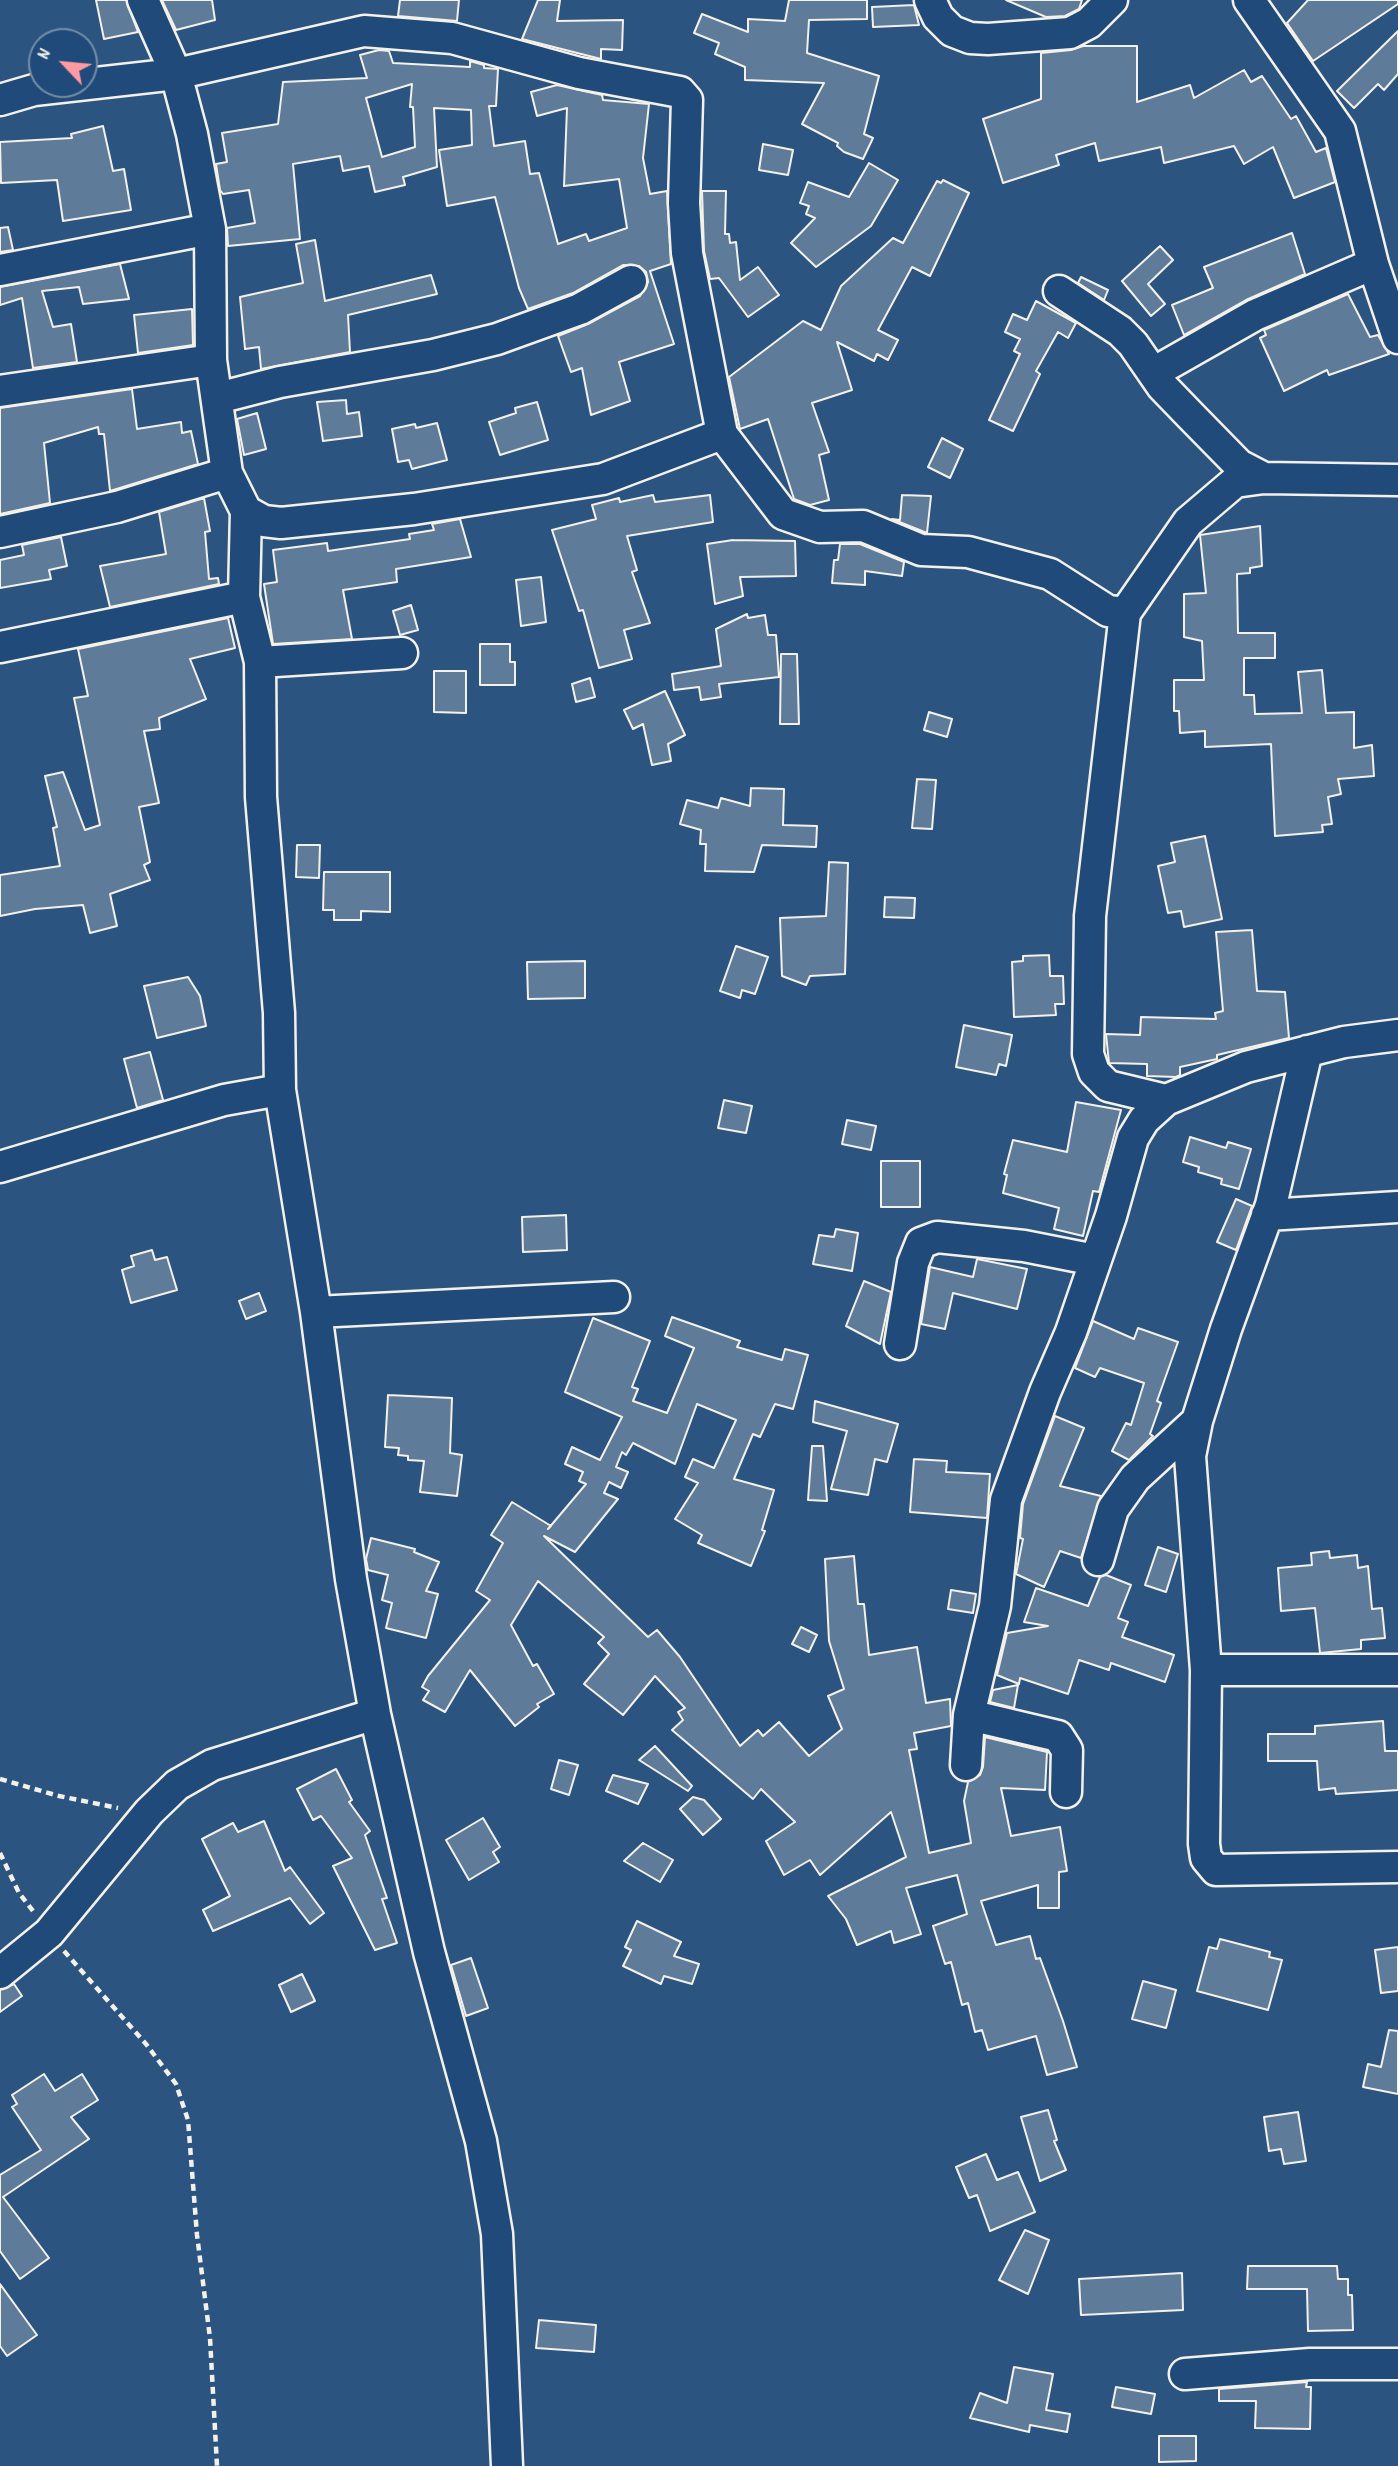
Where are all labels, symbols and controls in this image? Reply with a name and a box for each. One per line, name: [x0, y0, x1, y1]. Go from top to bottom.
north arrow: [28, 28, 98, 98]
text: N: [31, 44, 60, 65]

